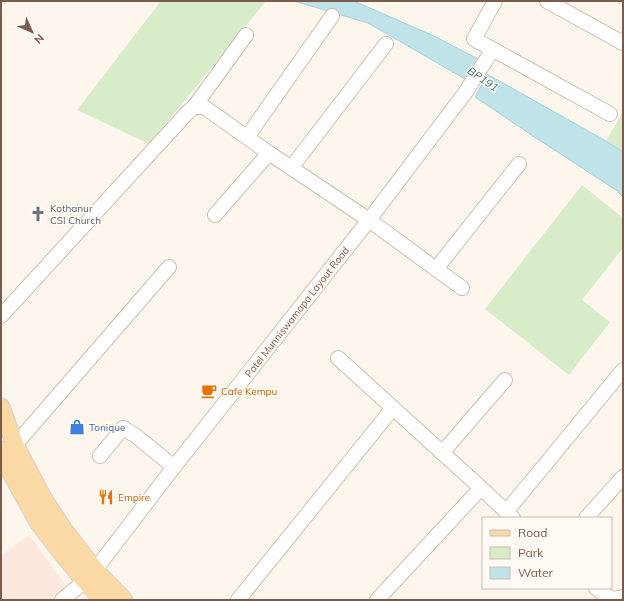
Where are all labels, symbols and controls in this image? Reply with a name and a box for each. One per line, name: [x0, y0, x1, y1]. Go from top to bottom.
north arrow: [12, 12, 52, 52]
text: N: [31, 31, 47, 47]
water label: BP191: [465, 63, 501, 95]
place label: Kothanur CSI Church: [50, 202, 101, 227]
church icon: Kothanur CSI Church: [29, 205, 47, 223]
street label: Patel Munniswamapa Layout Road: [242, 244, 352, 380]
cafe icon: Cafe Kempu: [200, 382, 218, 400]
place label: Cafe Kempu: [221, 385, 277, 398]
shop icon: Tonique: [68, 418, 86, 436]
place label: Tonique: [89, 421, 125, 434]
restaurant icon: Empire: [97, 488, 115, 506]
place label: Empire: [118, 491, 150, 504]
legend: [482, 517, 612, 589]
text: Road: [518, 525, 547, 540]
text: Park: [518, 545, 544, 560]
text: Water: [518, 565, 554, 580]

